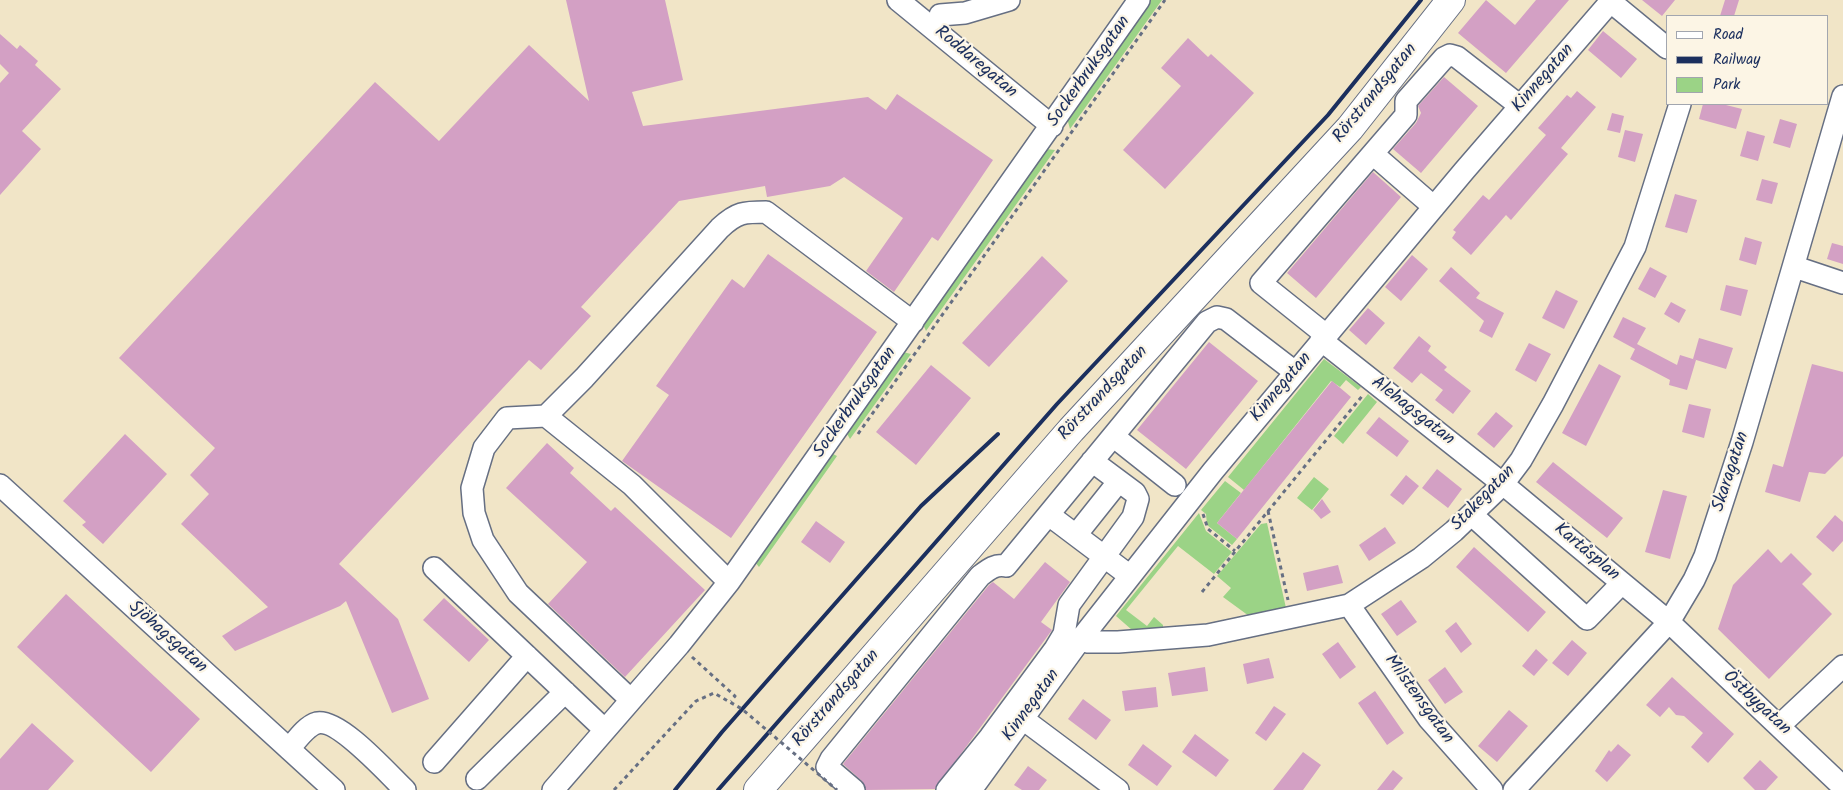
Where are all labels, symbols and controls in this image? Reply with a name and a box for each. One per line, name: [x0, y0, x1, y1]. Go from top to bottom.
street label: Sockerbruksgatan: [1044, 12, 1136, 132]
legend: [1666, 15, 1828, 105]
street label: Roddaregatan: [929, 22, 1021, 104]
text: Road: [1713, 23, 1743, 47]
street label: Rörstrandsgatan: [1329, 40, 1423, 148]
street label: Kinnegatan: [1508, 40, 1580, 118]
text: Railway: [1713, 48, 1760, 72]
text: Park: [1713, 73, 1740, 97]
street label: Rörstrandsgatan: [1055, 342, 1153, 446]
street label: Sockerbruksgatan: [810, 343, 902, 463]
street label: Kinnegatan: [1247, 349, 1317, 427]
street label: Alehagsgatan: [1366, 373, 1458, 451]
street label: Skaragatan: [1709, 429, 1755, 515]
street label: Stakegatan: [1447, 461, 1521, 537]
street label: Kartåsplan: [1549, 519, 1623, 587]
street label: Sjöhagsgatan: [123, 597, 211, 679]
street label: Rörstrandsgatan: [789, 646, 885, 752]
street label: Milstensgatan: [1378, 651, 1458, 749]
street label: Kinnegatan: [999, 666, 1065, 746]
street label: Östbygatan: [1717, 667, 1795, 741]

